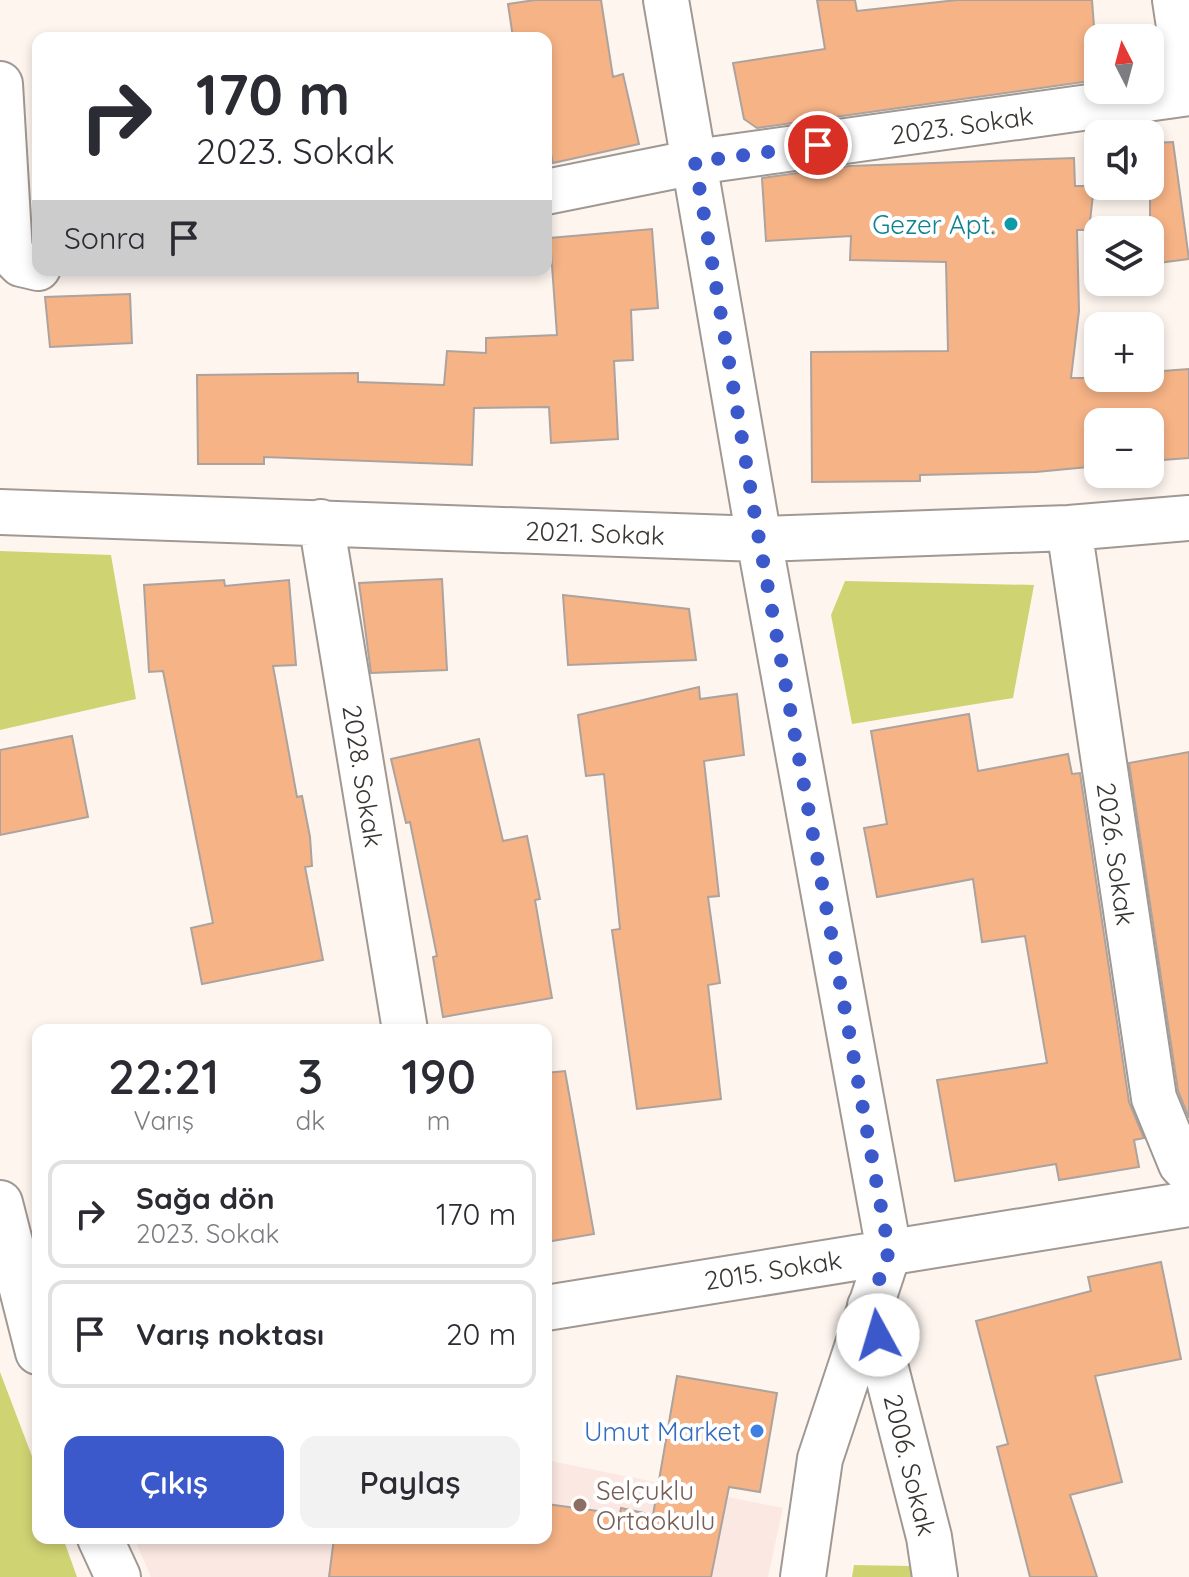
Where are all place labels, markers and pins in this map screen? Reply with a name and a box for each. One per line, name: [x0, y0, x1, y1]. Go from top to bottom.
pin: [784, 111, 852, 179]
place label: Gezer Apt.: [872, 208, 995, 241]
marker: Gezer Apt.: [1002, 215, 1020, 233]
place label: Umut Market: [584, 1415, 741, 1448]
marker: Umut Market: [748, 1422, 766, 1440]
place label: Selçuklu Ortaokulu: [596, 1474, 715, 1537]
marker: Selçuklu Ortaokulu: [571, 1496, 589, 1514]

